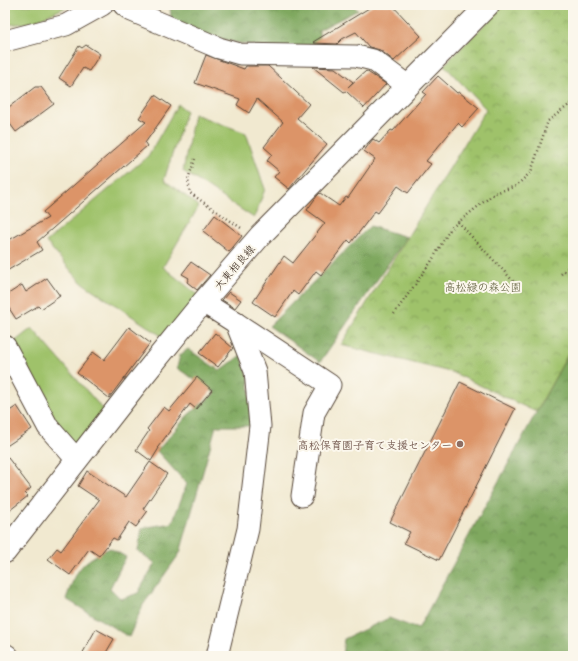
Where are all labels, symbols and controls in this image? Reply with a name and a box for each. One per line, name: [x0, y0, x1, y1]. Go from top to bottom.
street label: 大東相良線: [210, 241, 258, 293]
park label: 高松緑の森公園: [445, 279, 522, 294]
place label: 高松保育園子育て支援センター: [298, 437, 452, 452]
marker: 高松保育園子育て支援センター: [455, 439, 465, 449]

